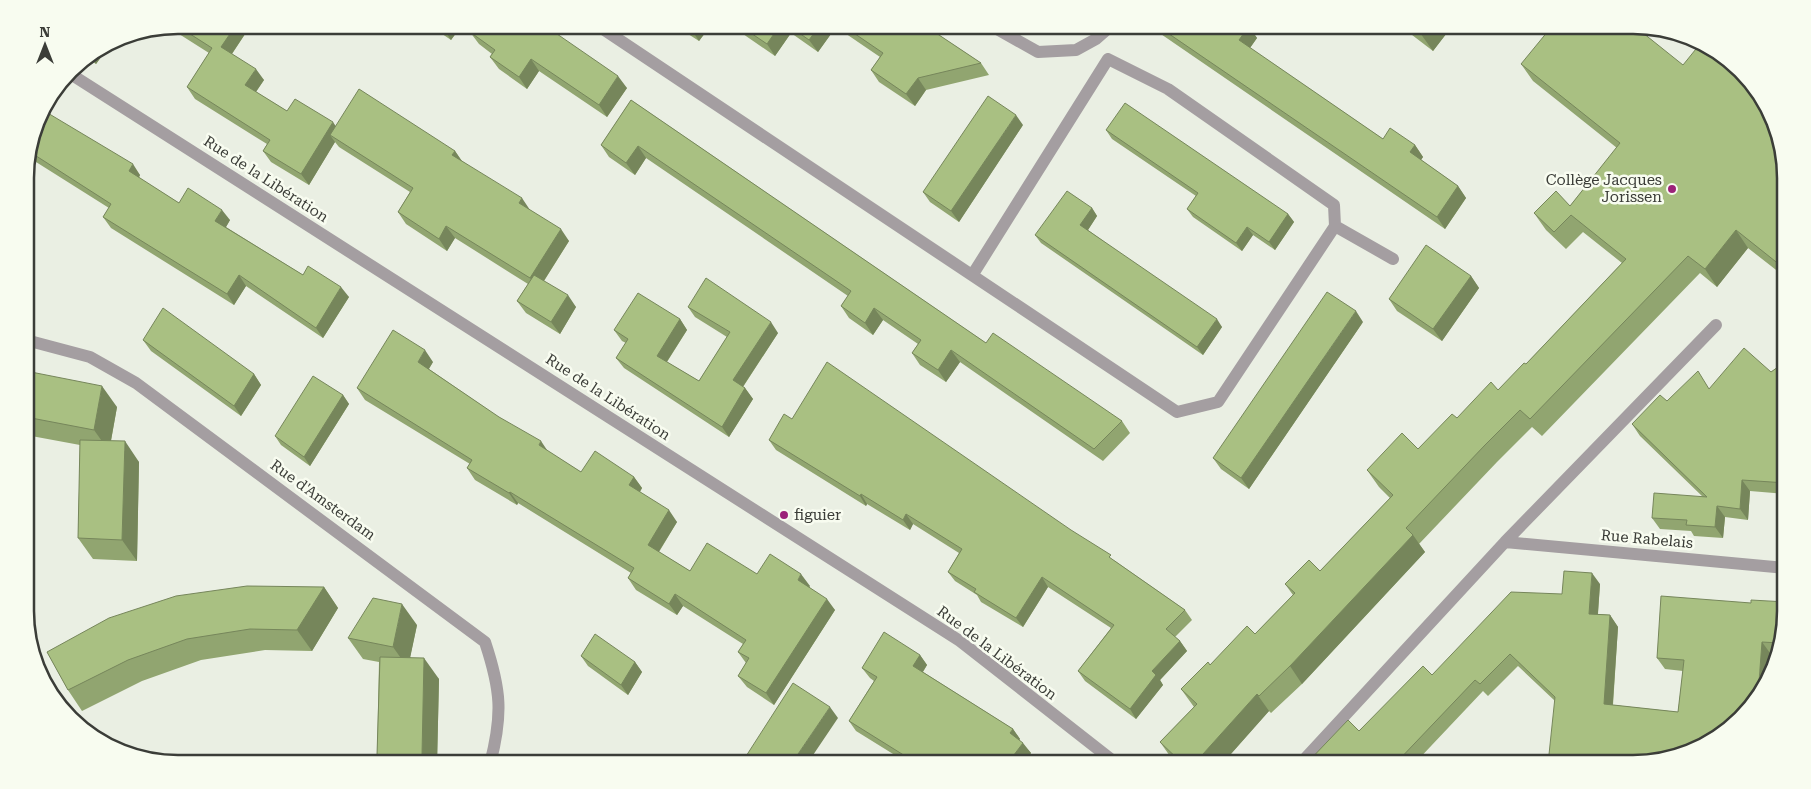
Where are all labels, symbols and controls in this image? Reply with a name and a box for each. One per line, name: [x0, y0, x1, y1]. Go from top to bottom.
north arrow: [20, 20, 70, 70]
text: N: [40, 24, 51, 40]
street label: Rue de la Libération: [200, 132, 332, 226]
place label: Collège Jacques Jorissen: [1546, 171, 1662, 206]
marker: Collège Jacques Jorissen: [1666, 183, 1678, 195]
street label: Rue de la Libération: [542, 350, 674, 444]
street label: Rue d'Amsterdam: [267, 456, 379, 544]
place label: figuier: [794, 506, 841, 524]
marker: figuier: [778, 509, 790, 521]
street label: Rue Rabelais: [1600, 526, 1694, 552]
street label: Rue de la Libération: [934, 602, 1061, 704]

